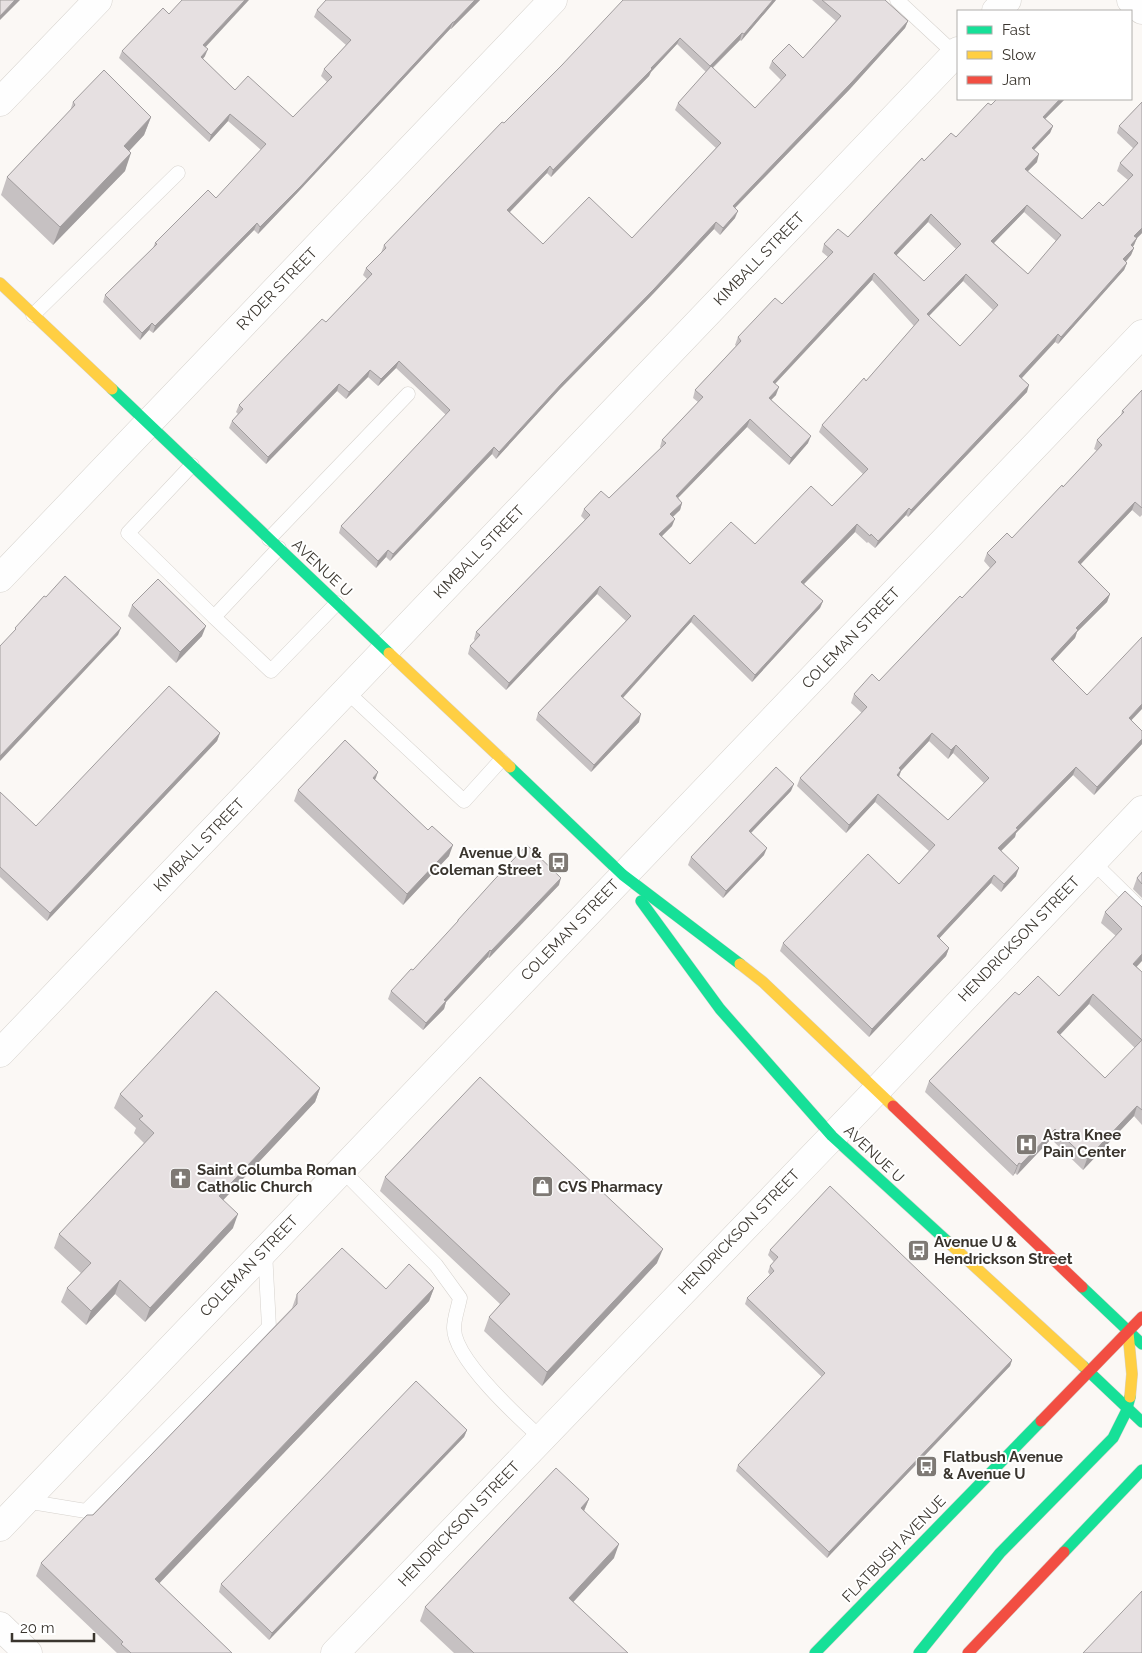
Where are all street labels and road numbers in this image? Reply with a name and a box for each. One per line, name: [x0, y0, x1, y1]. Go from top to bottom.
street label: KIMBALL STREET: [710, 209, 808, 309]
street label: RYDER STREET: [233, 244, 321, 334]
street label: KIMBALL STREET: [430, 502, 528, 602]
street label: AVENUE U: [288, 536, 356, 600]
street label: COLEMAN STREET: [798, 584, 904, 692]
street label: KIMBALL STREET: [150, 795, 248, 895]
street label: HENDRICKSON STREET: [954, 873, 1084, 1005]
street label: COLEMAN STREET: [517, 876, 623, 984]
street label: AVENUE U: [840, 1122, 908, 1186]
street label: HENDRICKSON STREET: [674, 1166, 804, 1298]
street label: COLEMAN STREET: [196, 1212, 302, 1320]
street label: HENDRICKSON STREET: [394, 1458, 524, 1590]
street label: FLATBUSH AVENUE: [838, 1492, 950, 1606]

